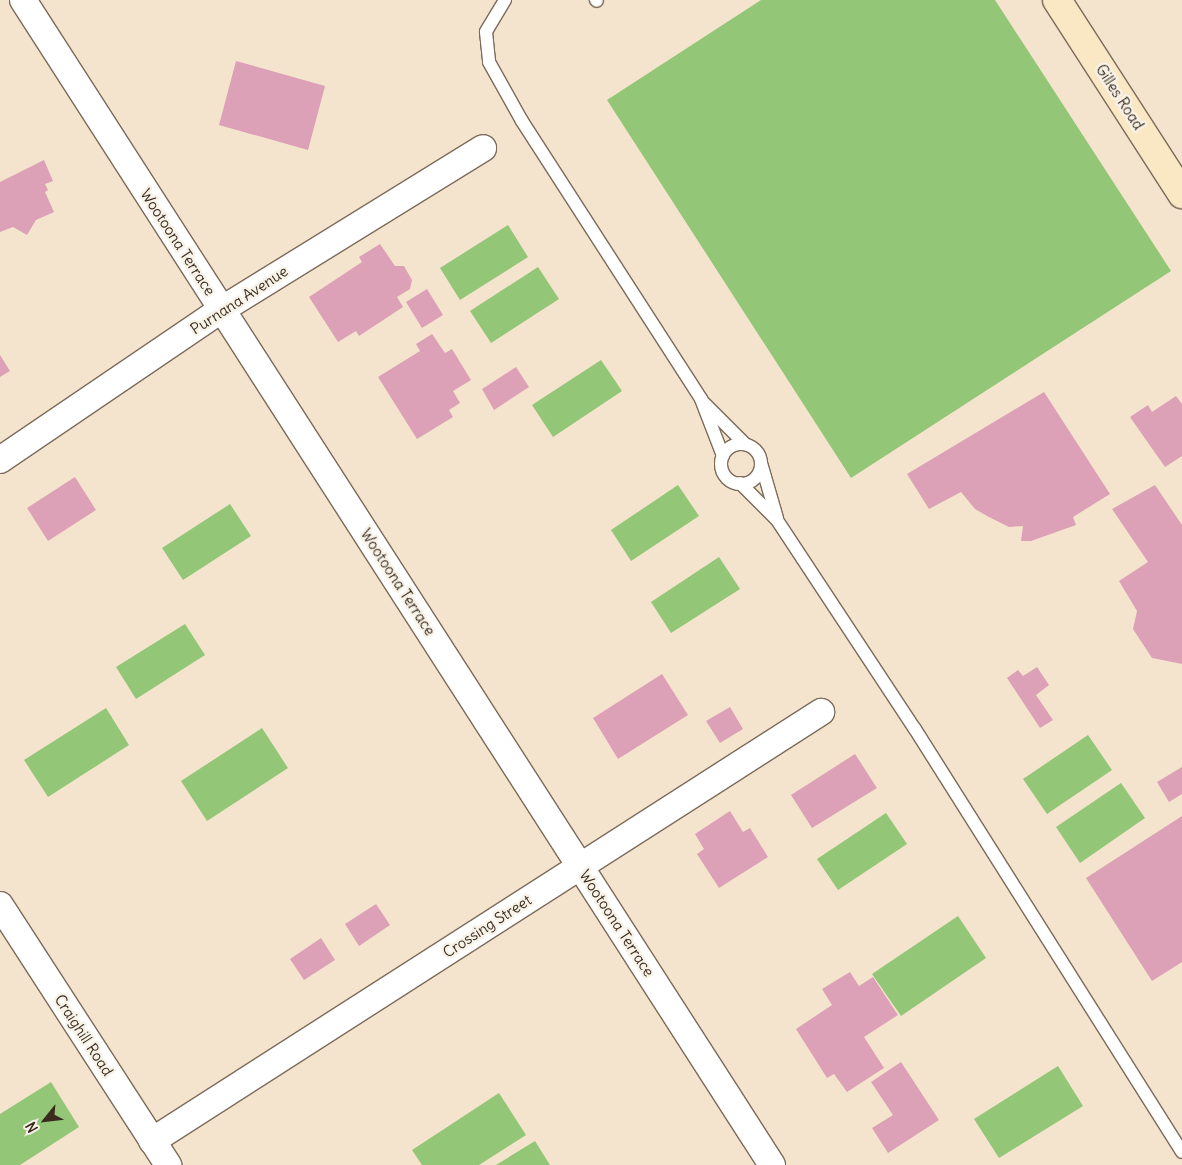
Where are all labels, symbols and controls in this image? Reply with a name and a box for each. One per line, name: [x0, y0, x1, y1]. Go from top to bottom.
street label: Gilles Road: [1092, 61, 1148, 133]
street label: Wootoona Terrace: [137, 185, 219, 299]
street label: Purnana Avenue: [187, 262, 291, 338]
street label: Wootoona Terrace: [357, 525, 439, 639]
street label: Wootoona Terrace: [576, 866, 658, 980]
street label: Crossing Street: [439, 891, 535, 961]
street label: Craighill Road: [51, 991, 117, 1079]
north arrow: [20, 1095, 70, 1145]
text: N: [22, 1119, 42, 1136]

